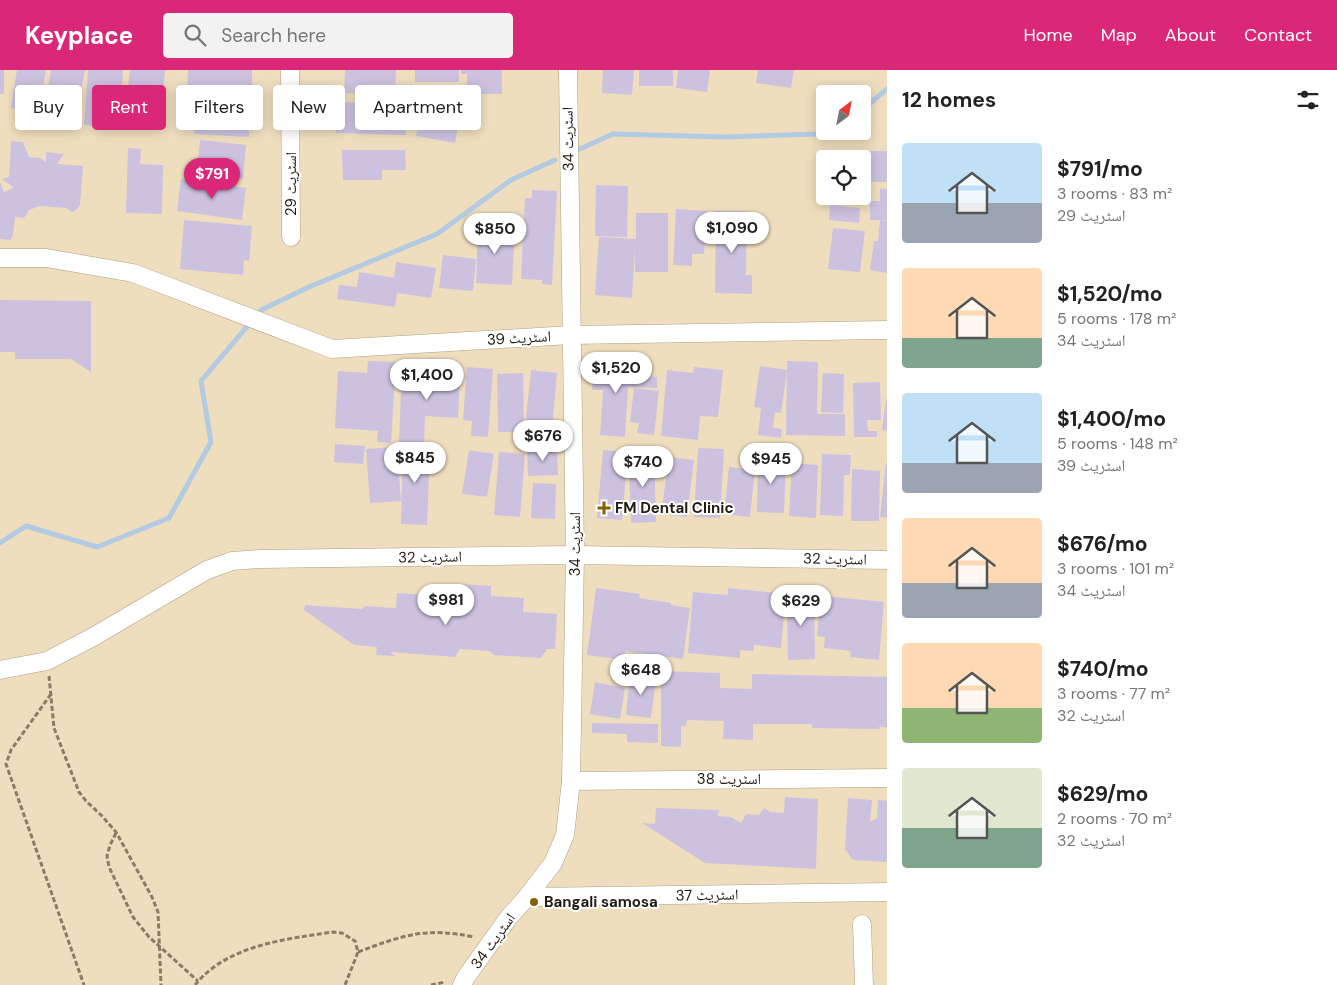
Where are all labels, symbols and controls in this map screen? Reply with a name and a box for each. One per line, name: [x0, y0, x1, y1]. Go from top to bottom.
search box: [163, 13, 513, 58]
text: Keyplace: [25, 20, 133, 51]
icon: search: [181, 21, 209, 49]
text: Search here: [221, 23, 326, 48]
text: Home: [1023, 23, 1073, 47]
text: Map: [1101, 23, 1137, 47]
text: About: [1165, 23, 1216, 47]
text: Contact: [1244, 23, 1312, 47]
chip: Buy: [15, 85, 82, 130]
chip: Rent: [92, 85, 166, 130]
chip: Filters: [176, 85, 263, 130]
chip: New: [273, 85, 345, 130]
chip: Apartment: [355, 85, 481, 130]
north arrow: [816, 85, 871, 140]
map controls: [816, 85, 871, 205]
text: 12 homes: [902, 86, 996, 114]
icon: filters: [1294, 86, 1322, 114]
street label: اسٹریٹ 34: [557, 107, 579, 171]
button: locate: [816, 150, 871, 205]
street label: اسٹریٹ 29: [281, 152, 301, 216]
text: $791/mo: [1057, 155, 1143, 183]
pin: $791: [182, 158, 242, 200]
text: $791: [195, 163, 229, 184]
icon: home: [942, 163, 1002, 223]
text: 3 rooms · 83 m²: [1057, 183, 1172, 204]
text: اسٹریٹ 29: [1057, 205, 1126, 226]
pin: $850: [465, 212, 525, 255]
pin: $1,090: [691, 212, 773, 254]
text: $1,090: [706, 217, 758, 238]
text: $850: [474, 218, 516, 239]
text: $1,520/mo: [1057, 280, 1163, 308]
icon: home: [942, 288, 1002, 348]
text: 5 rooms · 178 m²: [1057, 308, 1176, 329]
street label: اسٹریٹ 39: [486, 326, 552, 350]
text: اسٹریٹ 34: [1057, 330, 1126, 351]
pin: $1,520: [575, 352, 657, 394]
text: $1,520: [591, 357, 641, 378]
pin: $1,400: [386, 358, 468, 401]
text: $1,400: [401, 364, 453, 385]
text: $1,400/mo: [1057, 405, 1166, 433]
icon: home: [942, 413, 1002, 473]
pin: $676: [513, 420, 573, 462]
text: $676: [524, 425, 562, 446]
text: 5 rooms · 148 m²: [1057, 433, 1178, 454]
pin: $845: [385, 442, 445, 484]
pin: $945: [741, 442, 801, 485]
pin: $740: [613, 446, 673, 488]
text: $845: [395, 447, 435, 468]
text: $945: [751, 448, 791, 469]
text: $740: [623, 451, 663, 472]
text: اسٹریٹ 39: [1057, 455, 1125, 476]
place label: FM Dental Clinic: [615, 498, 734, 518]
marker: FM Dental Clinic: [597, 501, 611, 515]
street label: اسٹریٹ 34: [565, 512, 585, 576]
text: $676/mo: [1057, 530, 1148, 558]
icon: home: [942, 538, 1002, 598]
street label: اسٹریٹ 32: [398, 546, 462, 568]
street label: اسٹریٹ 32: [803, 548, 867, 570]
text: 3 rooms · 101 m²: [1057, 558, 1174, 579]
text: اسٹریٹ 34: [1057, 580, 1126, 601]
pin: $981: [416, 584, 476, 626]
pin: $629: [771, 584, 831, 627]
text: $981: [428, 589, 464, 610]
text: $629: [782, 590, 820, 611]
pin: $648: [611, 654, 671, 696]
text: $740/mo: [1057, 655, 1149, 683]
text: $648: [621, 659, 661, 680]
icon: home: [942, 663, 1002, 723]
text: 3 rooms · 77 m²: [1057, 683, 1170, 704]
text: اسٹریٹ 32: [1057, 705, 1125, 726]
street label: اسٹریٹ 38: [697, 769, 761, 789]
text: $629/mo: [1057, 780, 1148, 808]
icon: home: [942, 788, 1002, 848]
text: 2 rooms · 70 m²: [1057, 808, 1172, 829]
text: اسٹریٹ 32: [1057, 830, 1125, 851]
street label: اسٹریٹ 37: [675, 884, 739, 906]
place label: Bangali samosa: [544, 892, 658, 912]
marker: Bangali samosa: [528, 896, 540, 908]
street label: اسٹریٹ 34: [466, 909, 520, 973]

